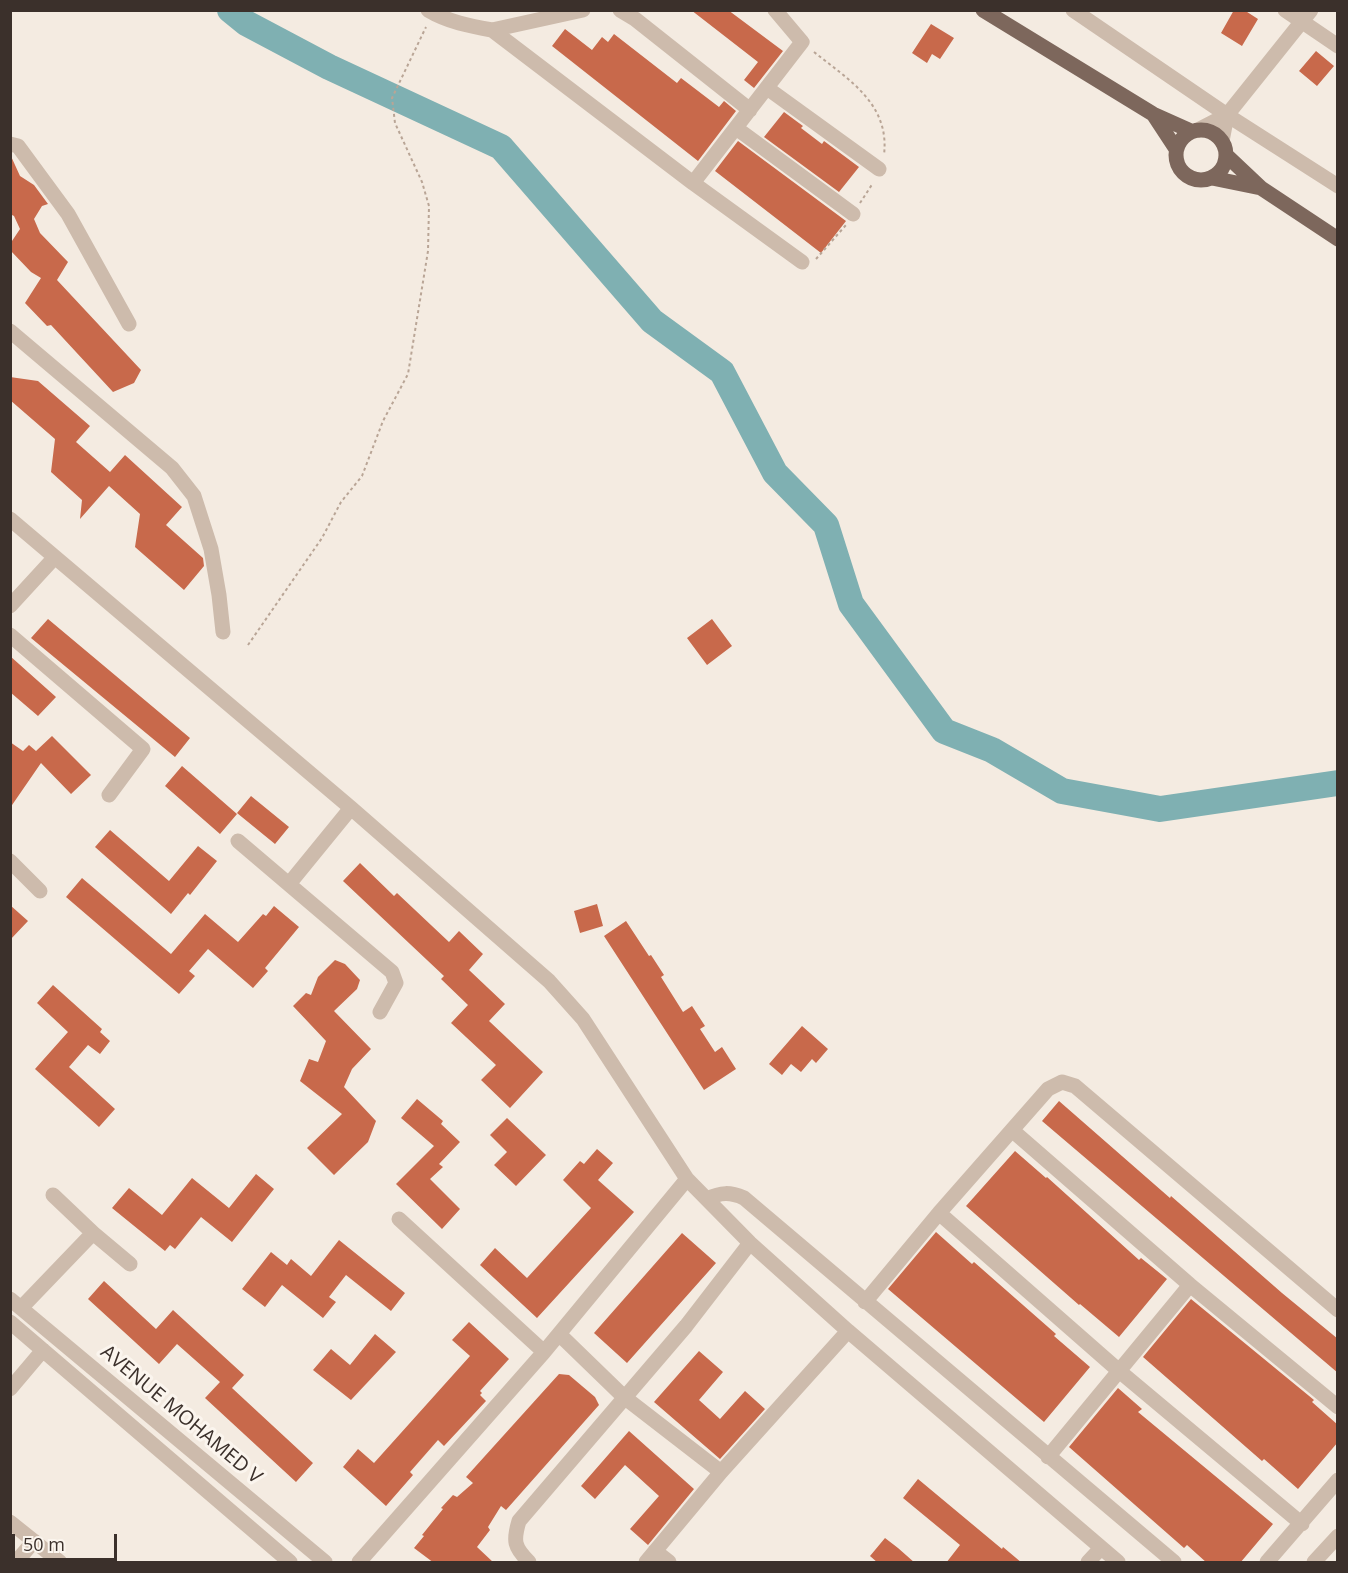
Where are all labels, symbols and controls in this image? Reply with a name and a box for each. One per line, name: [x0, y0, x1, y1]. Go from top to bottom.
street label: AVENUE MOHAMED V: [95, 1340, 267, 1490]
scale bar: [15, 1522, 120, 1560]
text: 50 m: [23, 1532, 65, 1556]

